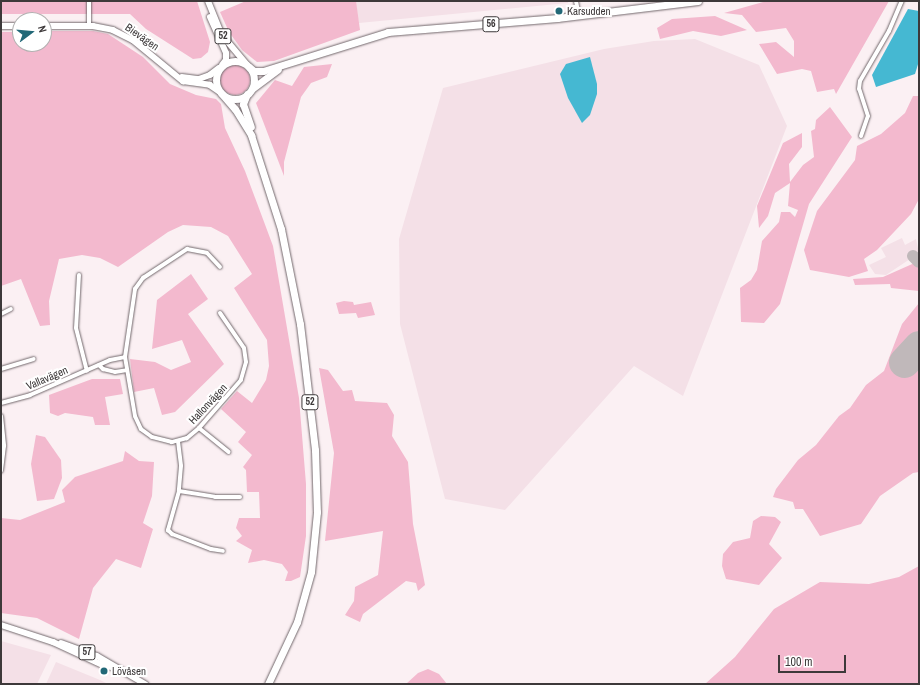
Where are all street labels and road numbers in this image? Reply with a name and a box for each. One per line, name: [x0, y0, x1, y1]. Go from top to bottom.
road number: 56: [482, 16, 500, 32]
street label: Bievägen: [123, 21, 161, 53]
road number: 52: [214, 28, 232, 44]
street label: Vallavägen: [24, 363, 70, 393]
street label: Hallonvägen: [186, 381, 230, 427]
road number: 52: [301, 394, 319, 410]
road number: 57: [78, 644, 96, 660]

